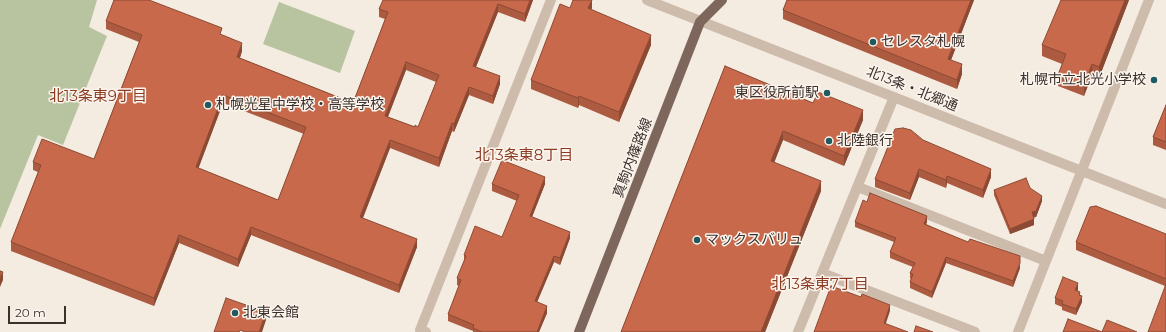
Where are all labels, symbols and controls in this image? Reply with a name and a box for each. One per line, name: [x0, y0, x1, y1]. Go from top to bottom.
place label: セレスタ札幌: [881, 34, 965, 50]
marker: セレスタ札幌: [868, 37, 878, 47]
street label: 北13条・北郷通: [864, 63, 960, 115]
place label: 札幌市立北光小学校: [1020, 72, 1146, 88]
marker: 札幌市立北光小学校: [1149, 75, 1159, 85]
place label: 東区役所前駅: [735, 85, 819, 101]
district label: 北13条東9丁目: [49, 88, 147, 106]
marker: 東区役所前駅: [822, 88, 832, 98]
place label: 札幌光星中学校・高等学校: [216, 97, 384, 113]
marker: 札幌光星中学校・高等学校: [203, 100, 213, 110]
street label: 真駒内篠路線: [610, 116, 656, 200]
place label: 北陸銀行: [837, 133, 893, 149]
marker: 北陸銀行: [824, 136, 834, 146]
district label: 北13条東8丁目: [475, 147, 573, 165]
place label: マックスバリュ: [705, 232, 803, 248]
marker: マックスバリュ: [692, 235, 702, 245]
district label: 北13条東7丁目: [771, 276, 869, 294]
scale bar: [10, 298, 68, 324]
text: 20 m: [15, 305, 46, 320]
place label: 北東会館: [243, 305, 299, 321]
marker: 北東会館: [230, 308, 240, 318]

